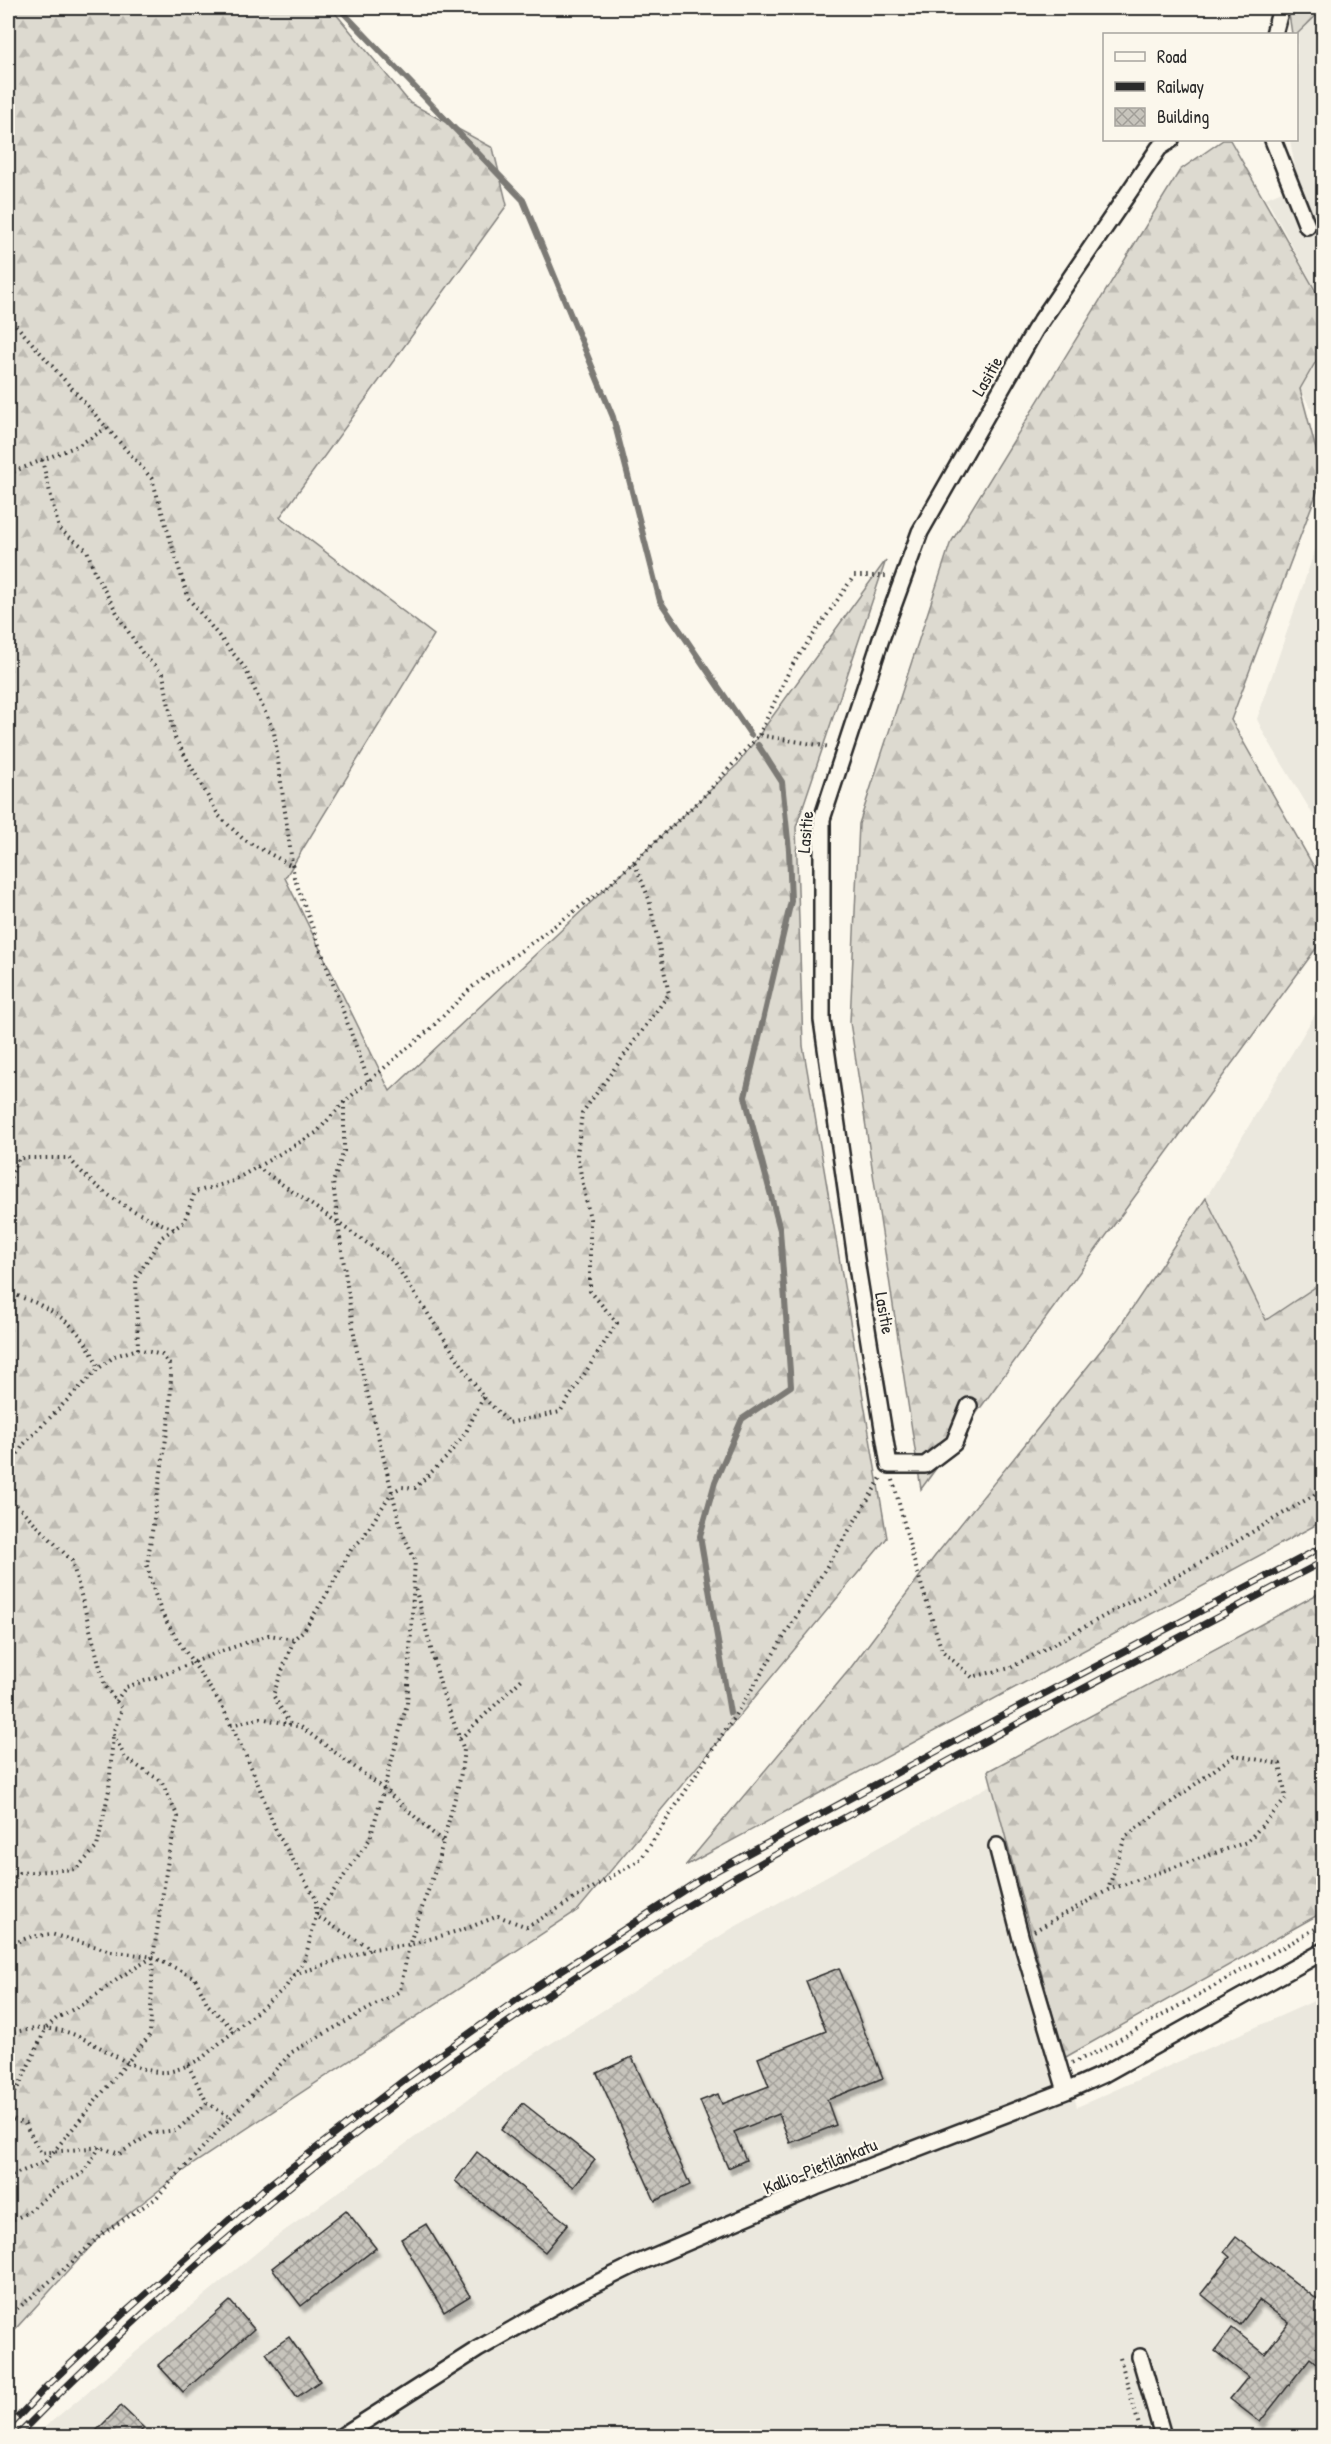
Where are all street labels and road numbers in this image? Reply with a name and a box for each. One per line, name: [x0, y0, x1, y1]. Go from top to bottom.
street label: Lasitie: [966, 352, 1008, 400]
street label: Lasitie: [791, 810, 819, 854]
street label: Lasitie: [869, 1290, 901, 1336]
street label: Kallio-Pietilänkatu: [759, 2132, 881, 2200]

